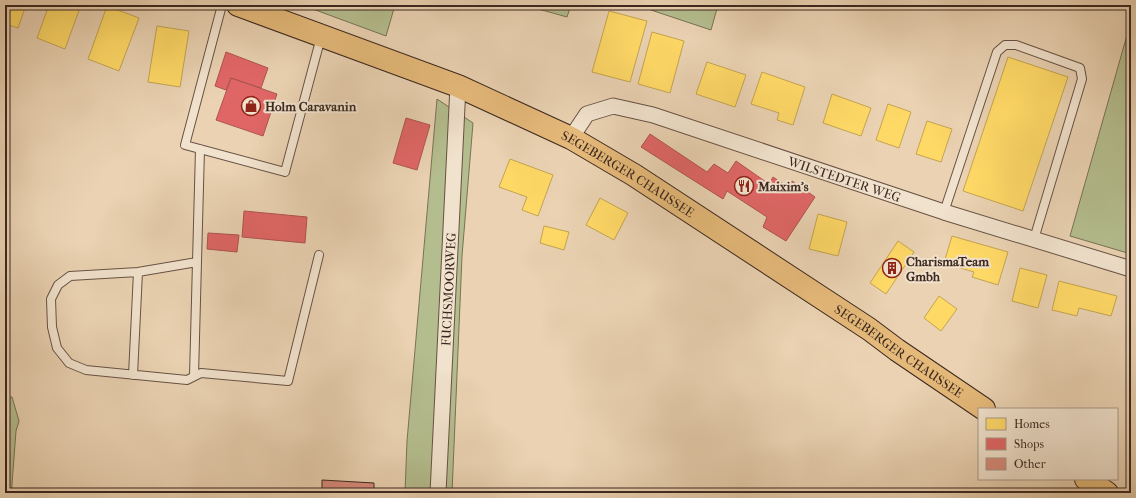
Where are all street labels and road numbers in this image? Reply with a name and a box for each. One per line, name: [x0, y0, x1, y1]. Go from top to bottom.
street label: SEGEBERGER CHAUSSEE: [559, 128, 697, 220]
street label: WILSTEDTER WEG: [785, 153, 903, 205]
street label: FUCHSMOORWEG: [438, 232, 459, 346]
street label: SEGEBERGER CHAUSSEE: [832, 302, 966, 401]

